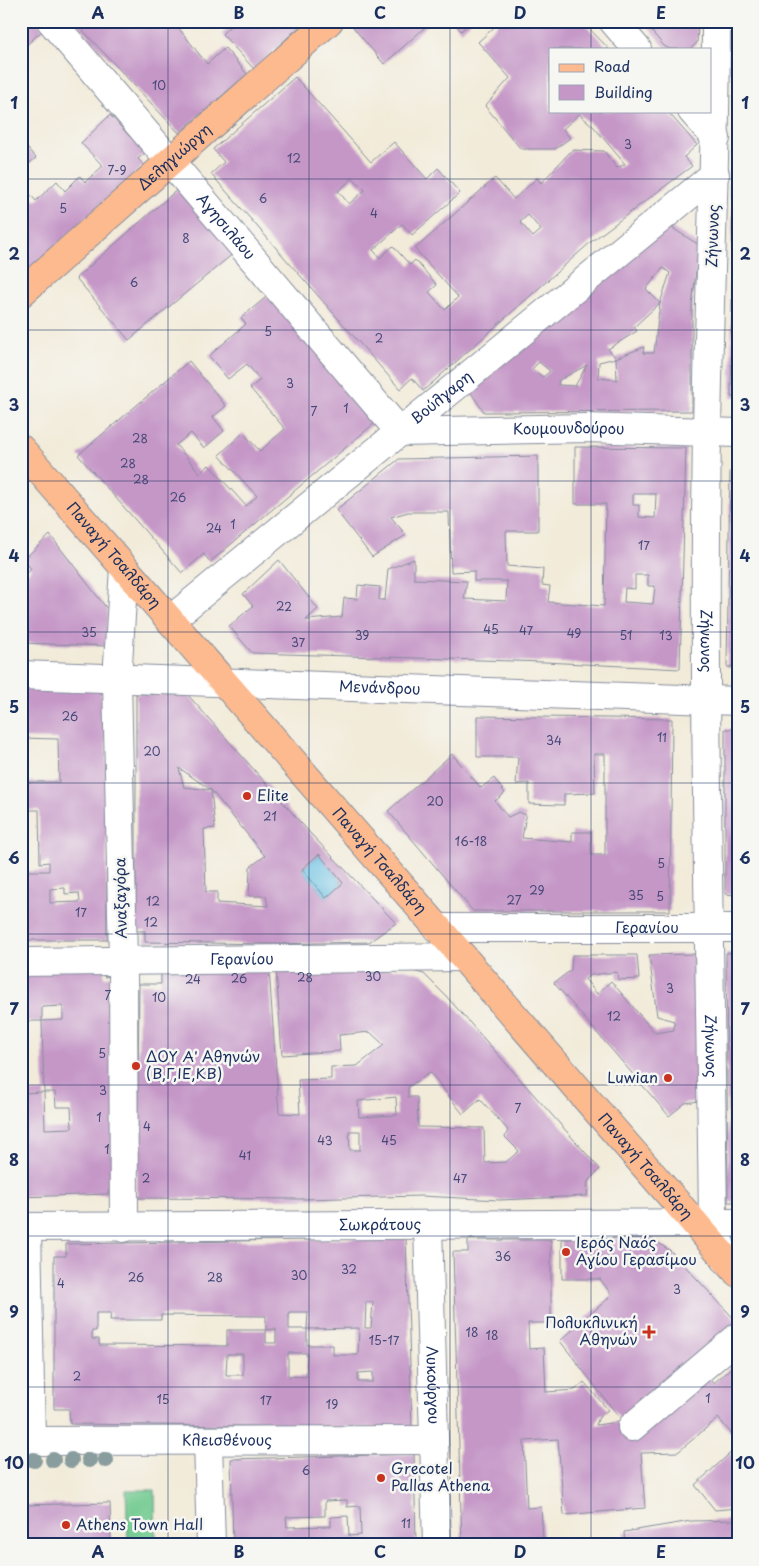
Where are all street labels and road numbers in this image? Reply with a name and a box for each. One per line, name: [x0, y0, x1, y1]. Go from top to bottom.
street label: Δεληγιώργη: [132, 117, 216, 195]
street label: Αγησιλάου: [192, 188, 262, 264]
street label: Ζήνωνος: [699, 204, 724, 268]
street label: Βούλγαρη: [405, 364, 477, 429]
street label: Κουμουνδούρου: [513, 415, 625, 440]
street label: Παναγή Τσαλδάρη: [62, 496, 168, 613]
street label: Ζήνωνος: [696, 609, 719, 673]
street label: Μενάνδρου: [339, 674, 421, 699]
street label: Παναγή Τσαλδάρη: [328, 802, 433, 918]
street label: Αναξαγόρα: [107, 857, 132, 939]
street label: Γερανίου: [615, 915, 679, 938]
street label: Γερανίου: [210, 946, 274, 970]
street label: Ζήνωνος: [700, 1014, 724, 1078]
street label: Παναγή Τσαλδάρη: [594, 1107, 699, 1224]
street label: Σωκράτους: [339, 1212, 421, 1235]
street label: Λυκούργου: [421, 1345, 447, 1424]
street label: Κλεισθένους: [182, 1427, 272, 1451]

